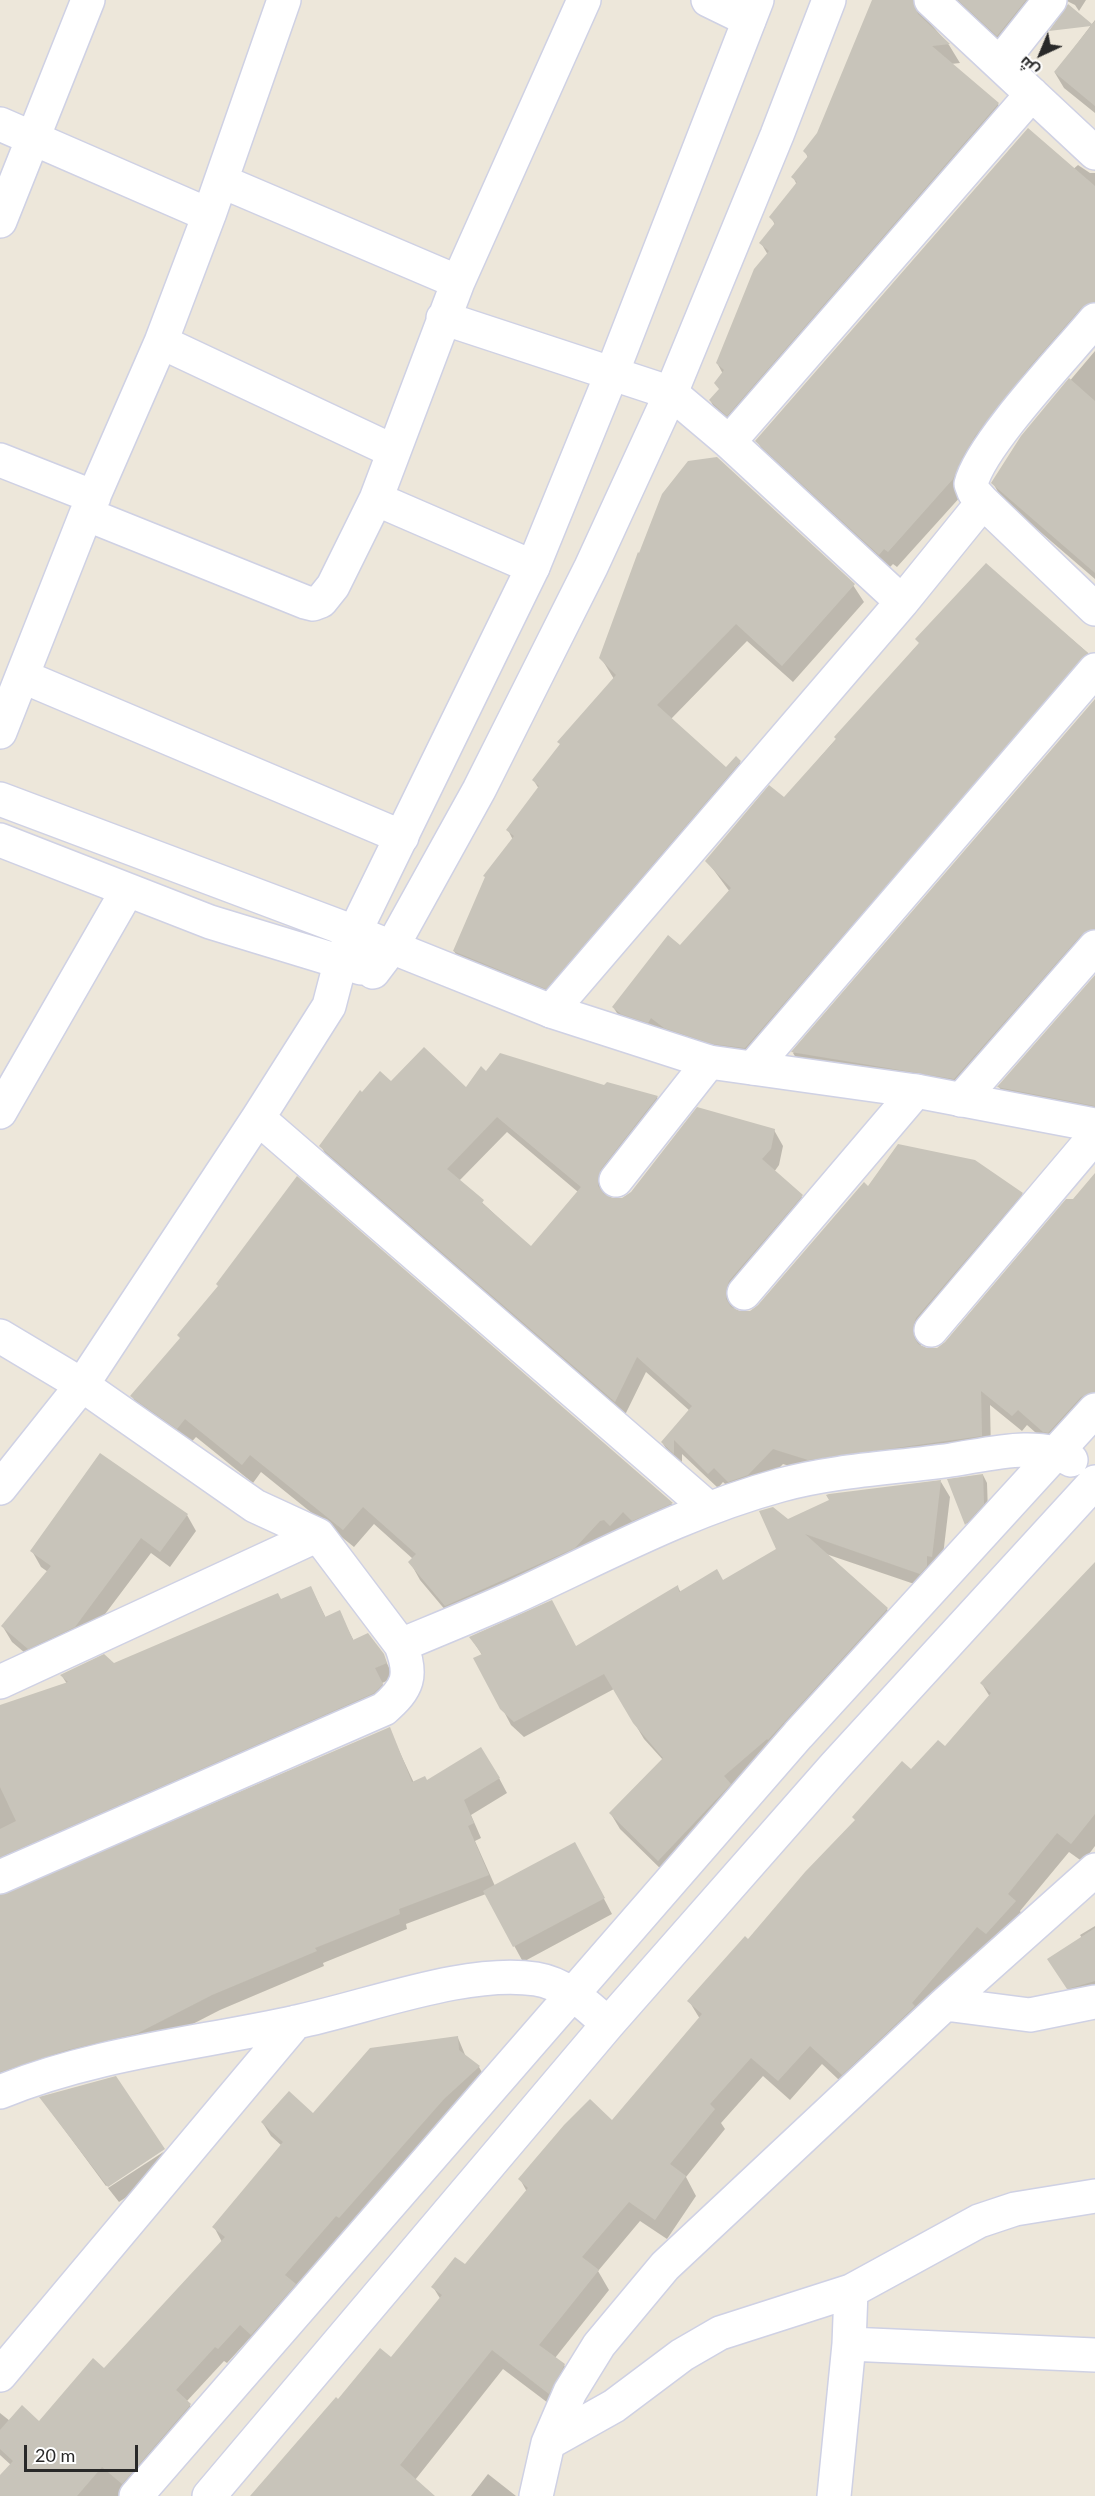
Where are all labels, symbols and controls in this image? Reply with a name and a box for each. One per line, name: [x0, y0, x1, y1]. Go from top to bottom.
north arrow: [1011, 24, 1071, 84]
text: ش: [1014, 53, 1042, 81]
scale bar: [27, 2433, 141, 2471]
text: 20 m: [35, 2444, 75, 2466]

